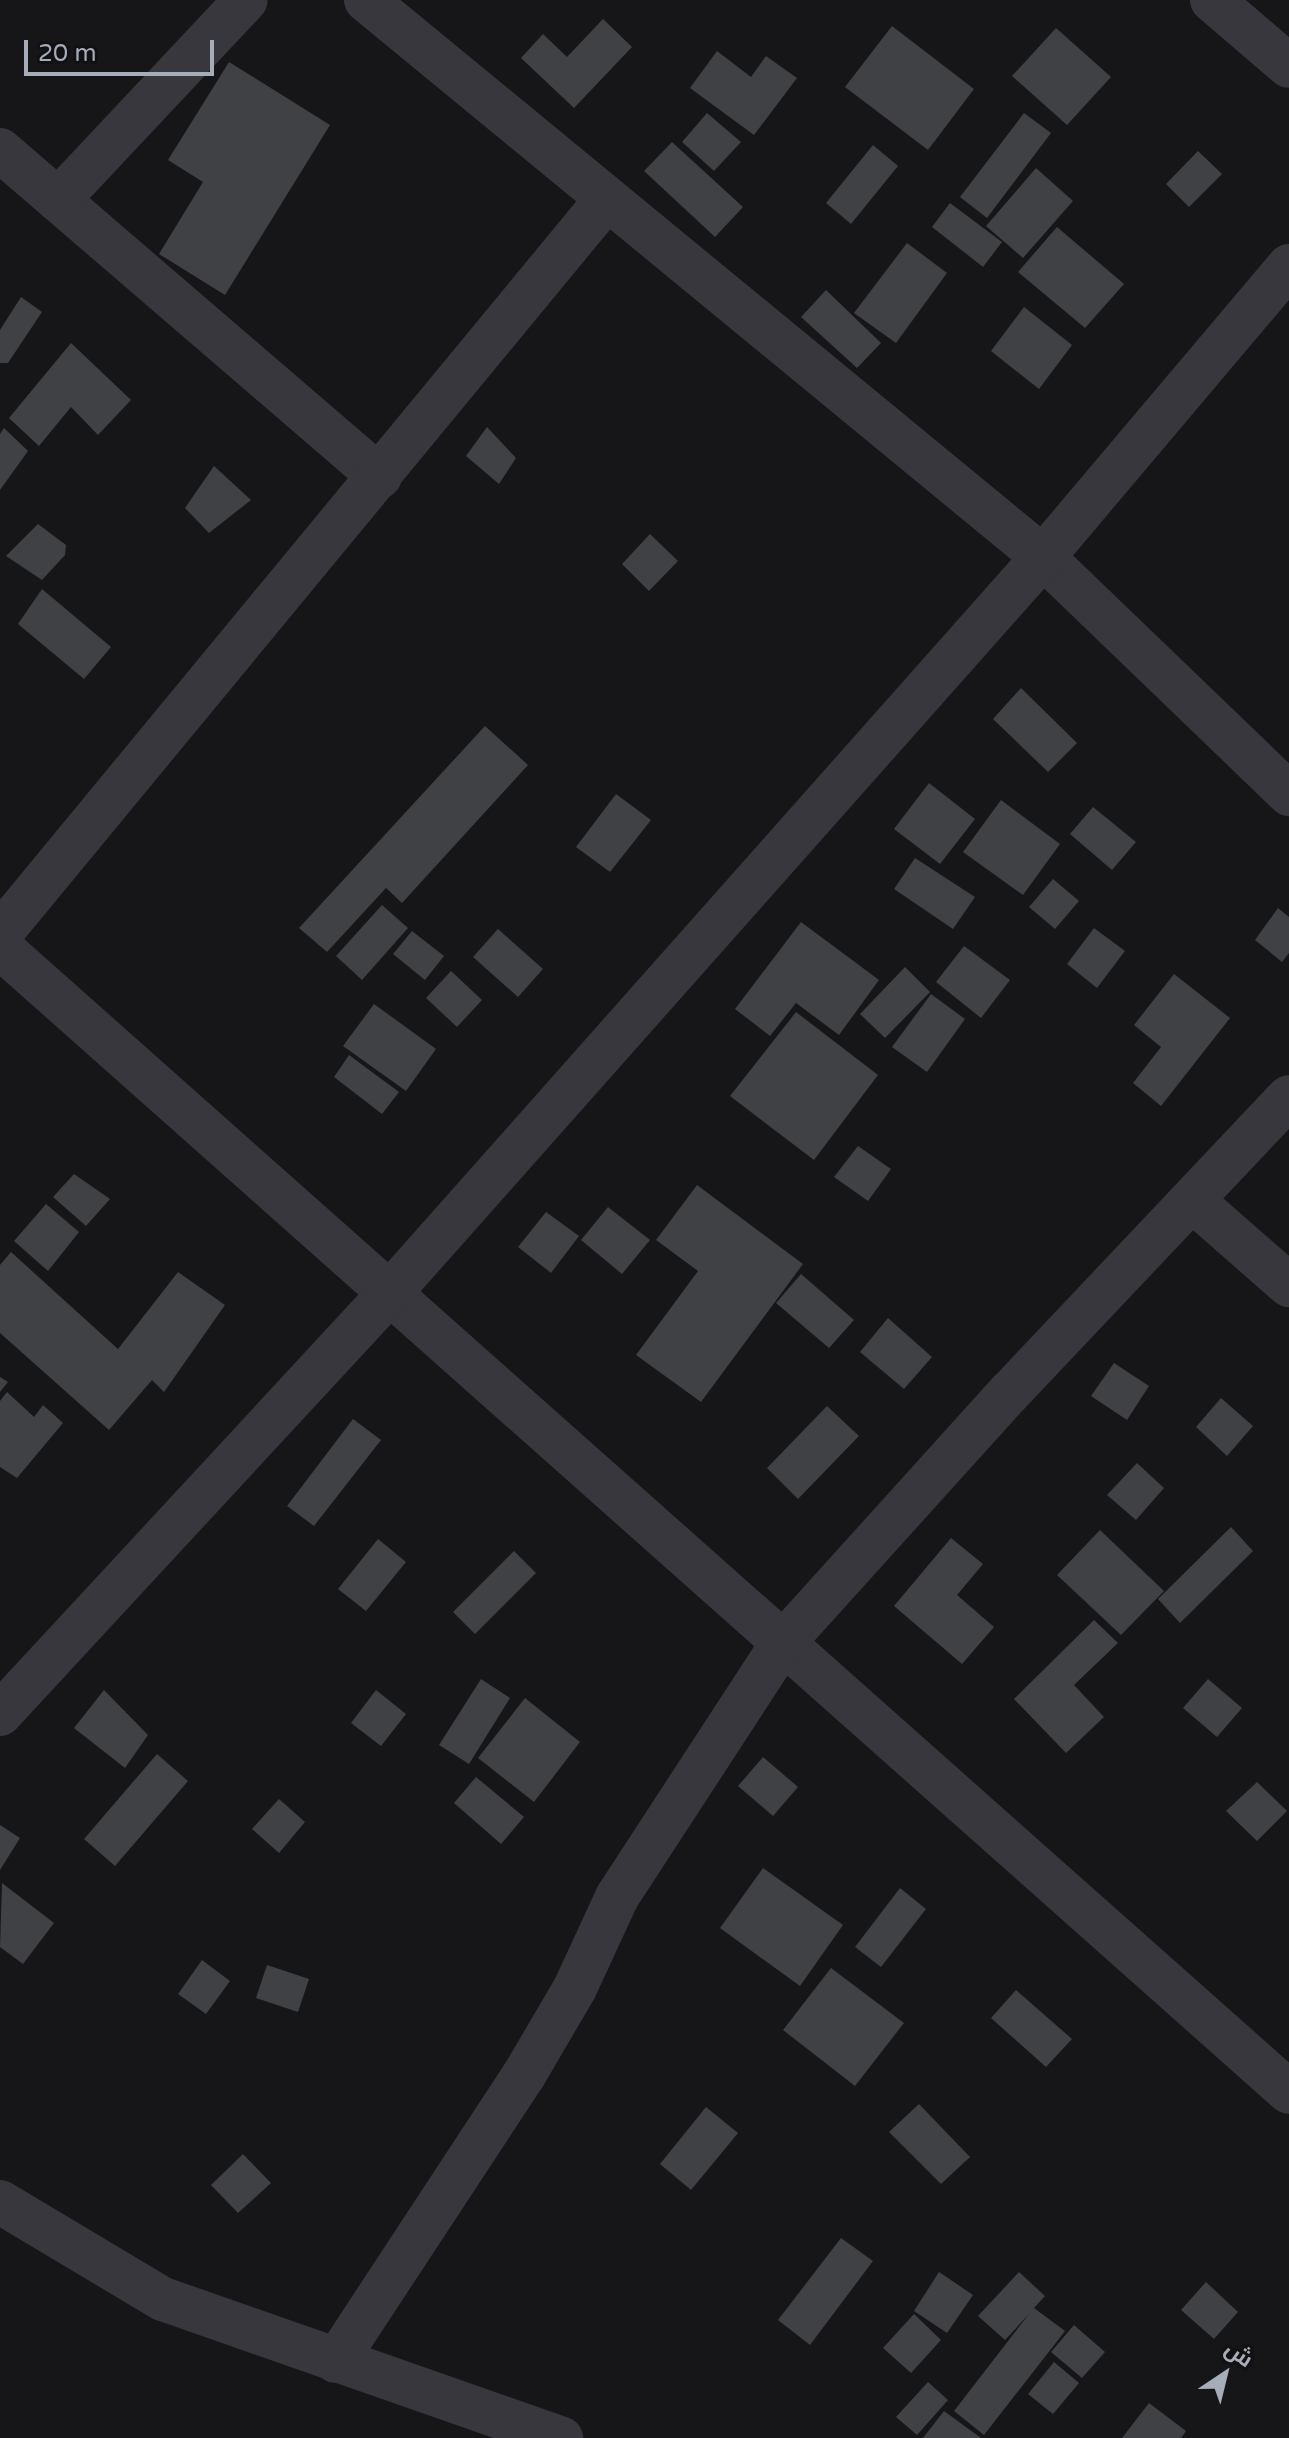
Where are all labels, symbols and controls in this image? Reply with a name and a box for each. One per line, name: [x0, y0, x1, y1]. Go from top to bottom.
scale bar: [28, 24, 218, 74]
text: 20 m: [38, 39, 96, 68]
north arrow: [1185, 2334, 1265, 2414]
text: ش: [1220, 2336, 1258, 2373]

